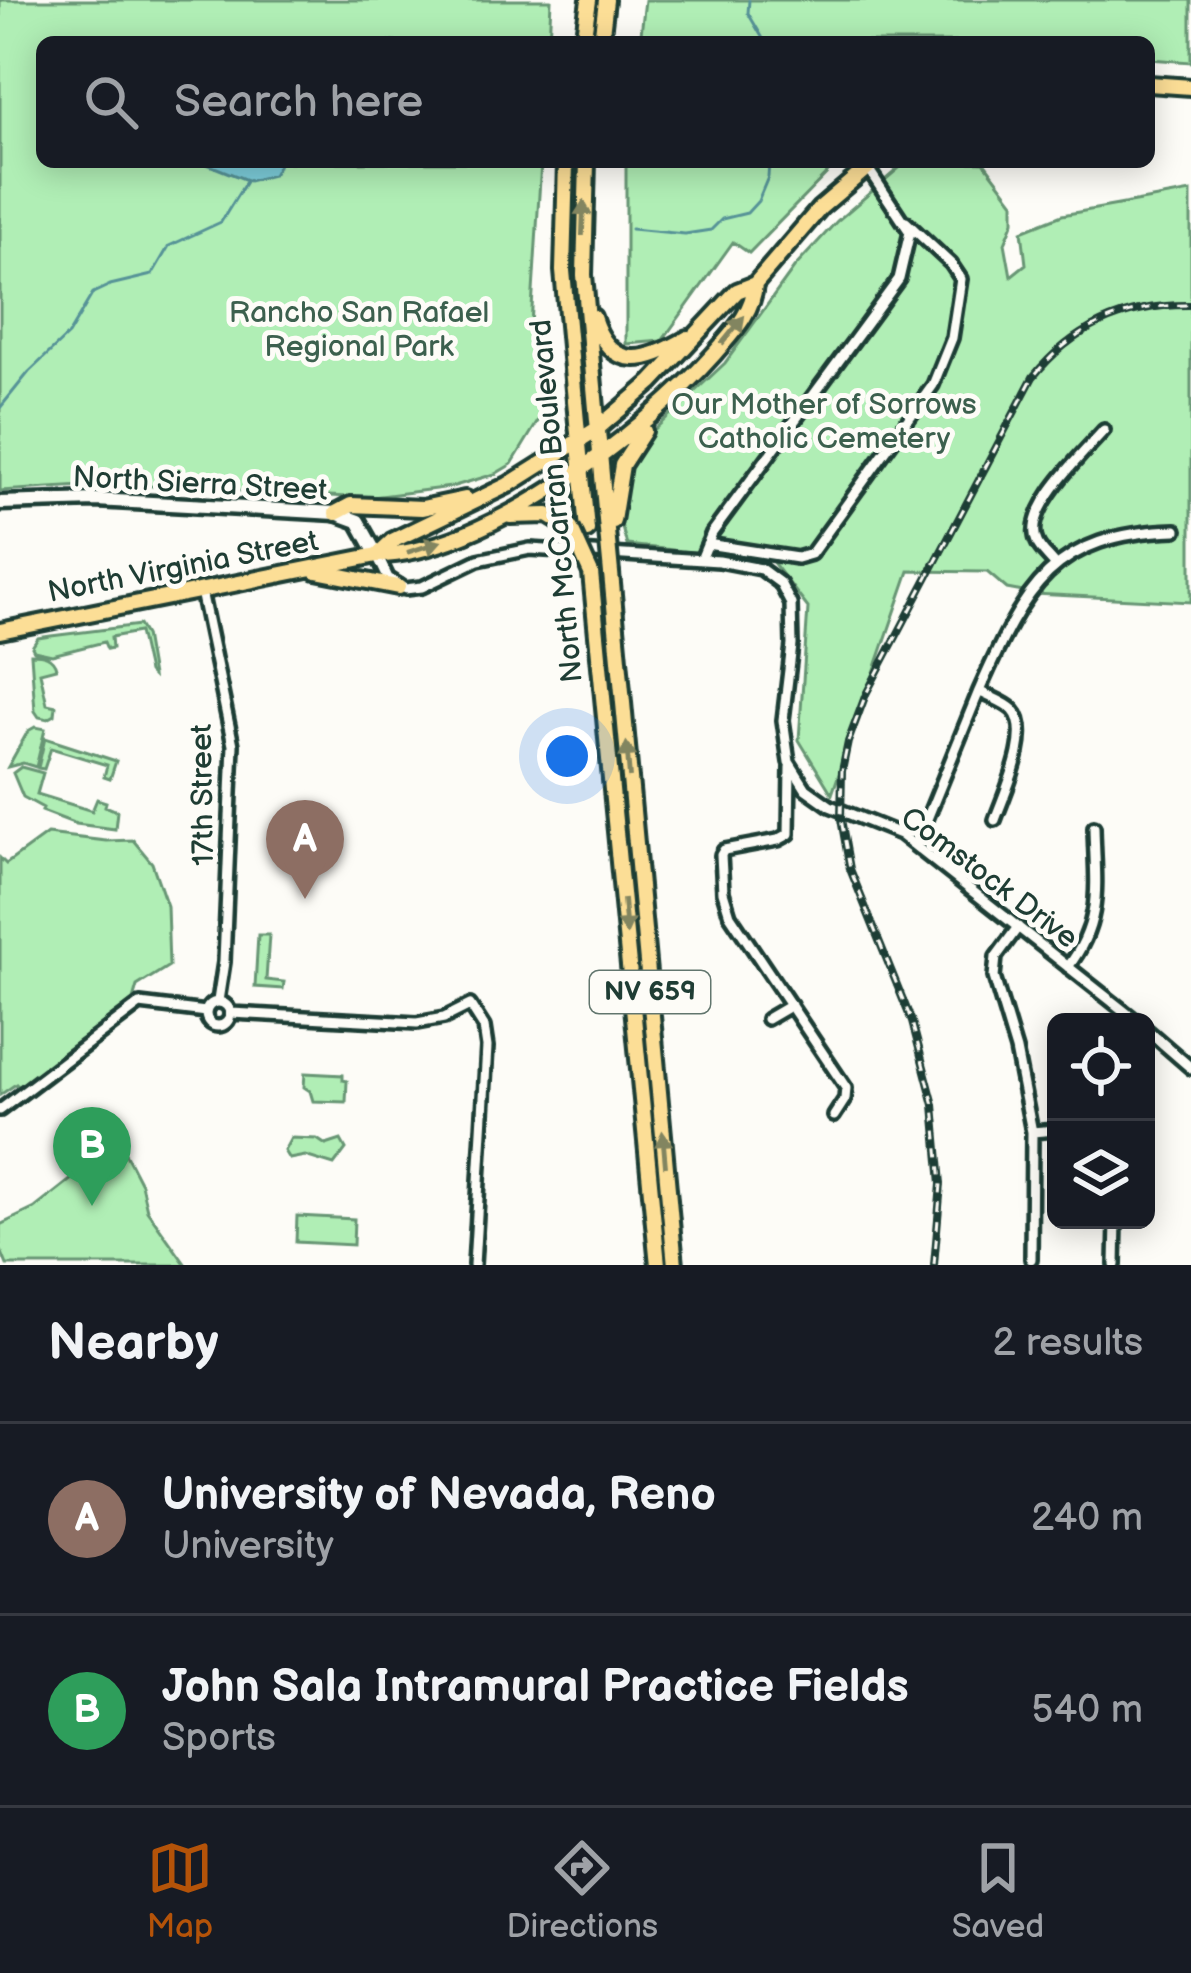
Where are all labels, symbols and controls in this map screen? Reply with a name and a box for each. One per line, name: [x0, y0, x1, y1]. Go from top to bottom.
search box: [36, 36, 1155, 168]
icon: search: [78, 69, 144, 135]
text: Search here: [174, 75, 423, 130]
one-way arrow: [574, 198, 593, 236]
park label: Rancho San Rafael Regional Park: [229, 295, 489, 365]
one-way arrow: [720, 315, 745, 346]
street label: North McCarran Boulevard: [523, 318, 591, 684]
park label: Our Mother of Sorrows Catholic Cemetery: [671, 387, 977, 457]
street label: North Sierra Street: [72, 459, 328, 509]
street label: North Virginia Street: [45, 523, 321, 611]
one-way arrow: [406, 536, 443, 555]
street label: 17th Street: [184, 724, 222, 866]
your location: [537, 726, 597, 786]
one-way arrow: [618, 741, 637, 778]
pin: A: [266, 800, 344, 899]
street label: Comstock Drive: [893, 800, 1085, 956]
one-way arrow: [616, 899, 635, 937]
road number: NV 659: [590, 971, 710, 1013]
map controls: [1047, 1013, 1155, 1229]
button: locate: [1047, 1013, 1155, 1121]
pin: B: [53, 1107, 131, 1206]
button: layers: [1047, 1121, 1155, 1229]
one-way arrow: [654, 1129, 673, 1167]
text: Nearby: [48, 1313, 219, 1374]
text: 2 results: [992, 1320, 1143, 1367]
text: University of Nevada, Reno: [162, 1468, 716, 1523]
text: A: [75, 1495, 99, 1542]
text: 240 m: [1031, 1495, 1143, 1542]
text: University: [162, 1523, 334, 1570]
text: John Sala Intramural Practice Fields: [162, 1660, 909, 1715]
text: B: [73, 1687, 101, 1734]
text: 540 m: [1031, 1687, 1143, 1734]
text: Sports: [162, 1715, 276, 1762]
tab: Map: [147, 1835, 213, 1947]
tab: Directions: [506, 1835, 658, 1947]
tab: Saved: [952, 1835, 1044, 1947]

